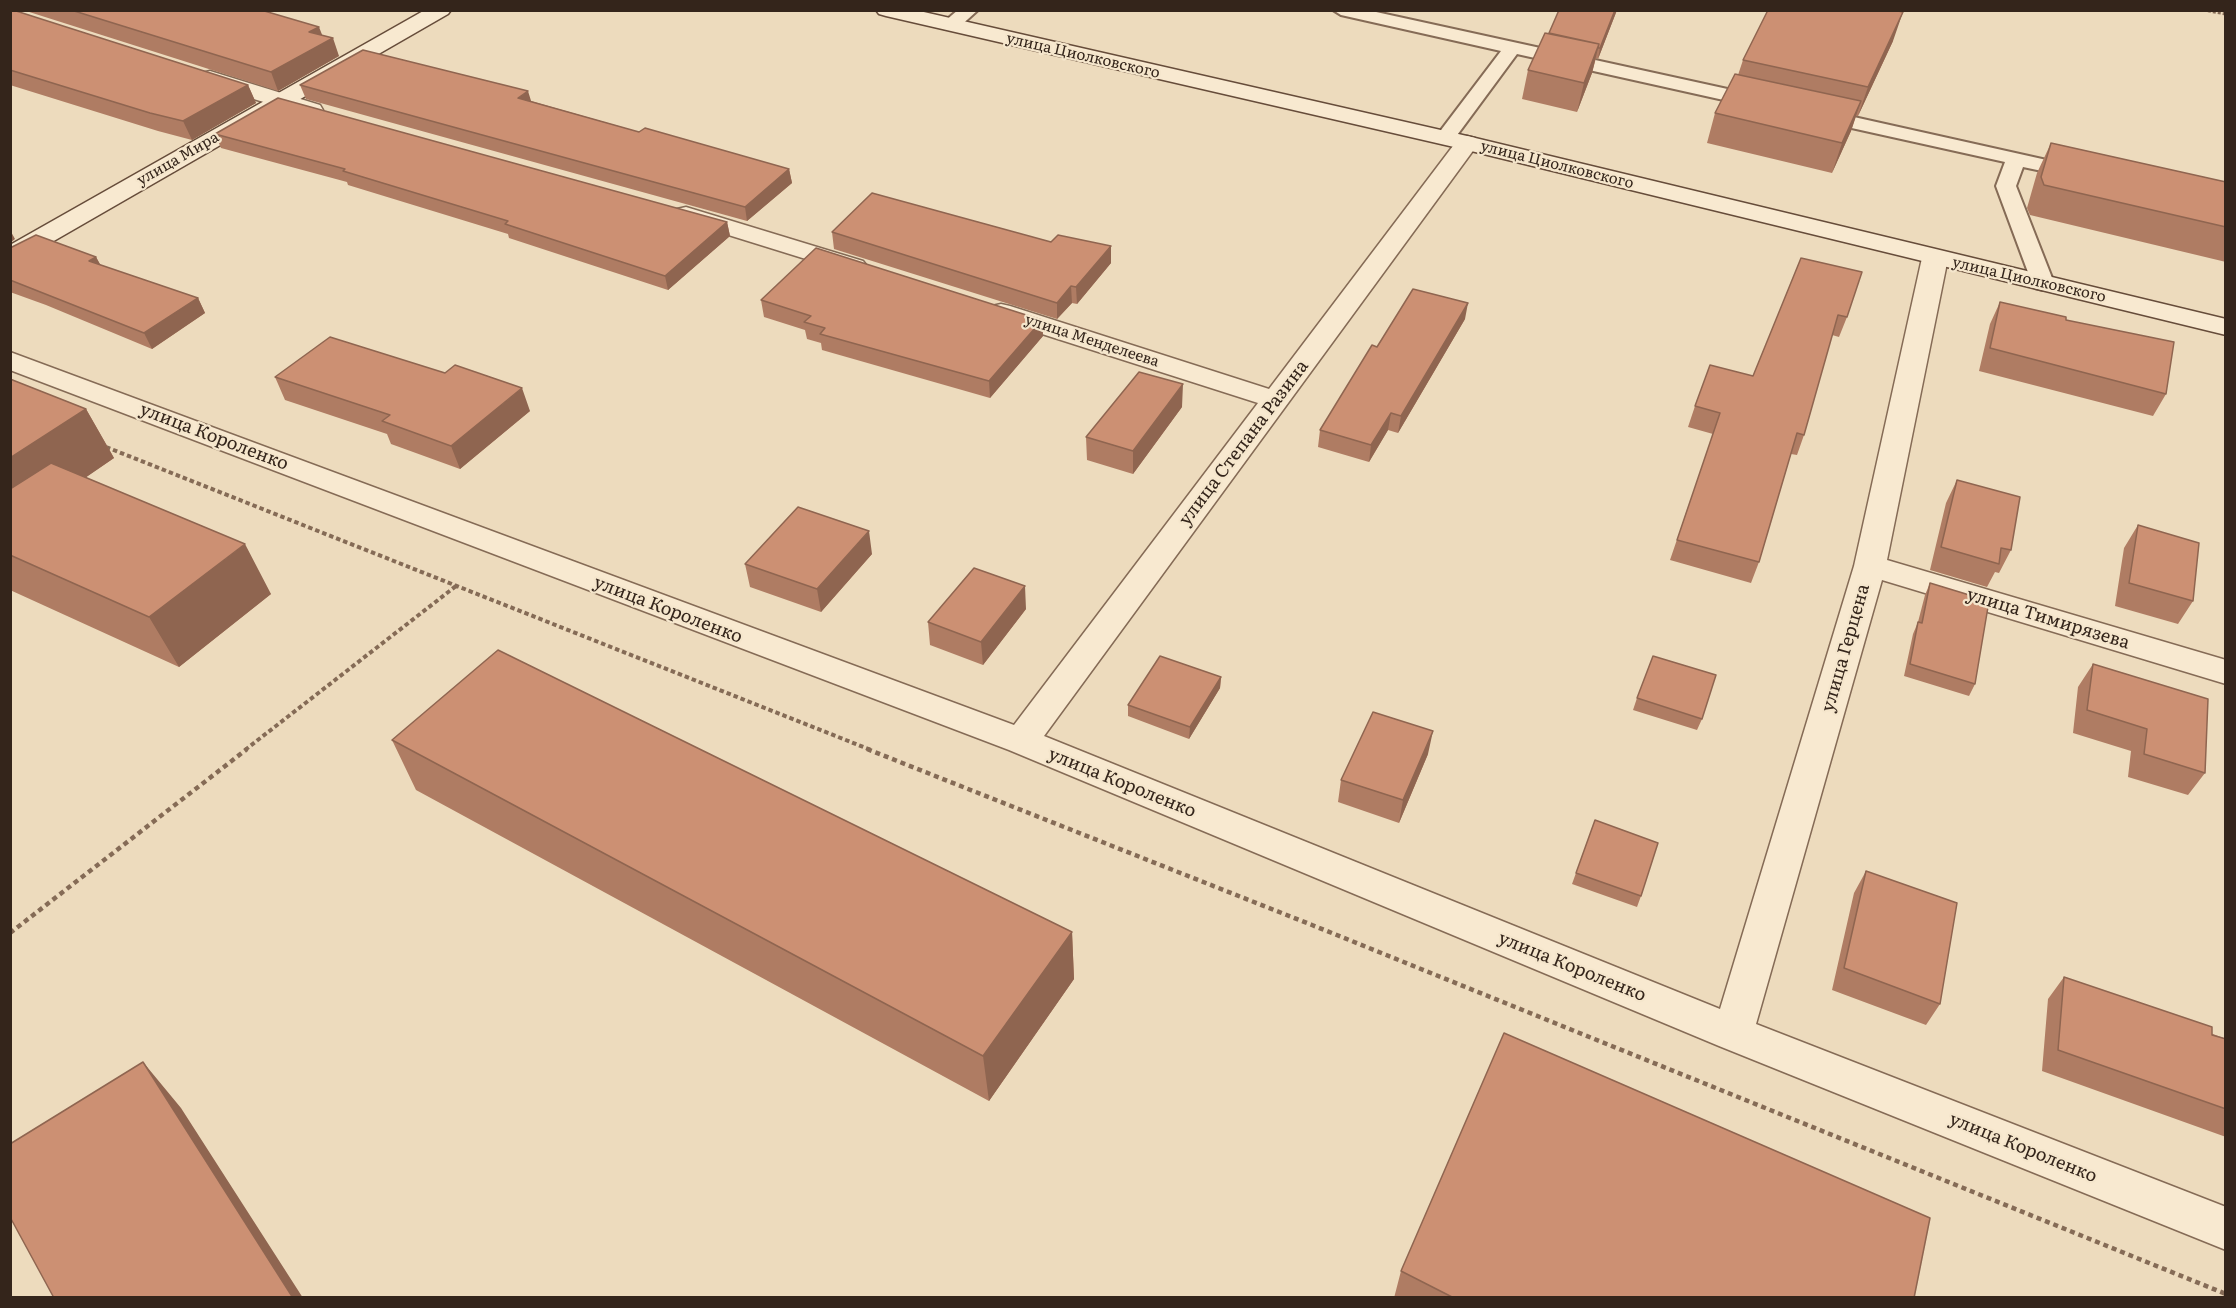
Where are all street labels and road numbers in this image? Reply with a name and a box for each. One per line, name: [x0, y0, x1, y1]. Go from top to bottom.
street label: улица Циолковского: [1004, 30, 1162, 82]
street label: улица Мира: [134, 128, 222, 190]
street label: улица Циолковского: [1479, 137, 1635, 193]
street label: улица Циолковского: [1950, 254, 2108, 306]
street label: улица Менделеева: [1023, 311, 1161, 371]
street label: улица Степана Разина: [1175, 356, 1313, 530]
street label: улица Короленко: [137, 399, 291, 475]
street label: улица Короленко: [591, 572, 745, 648]
street label: улица Герцена: [1817, 582, 1875, 714]
street label: улица Тимирязева: [1964, 584, 2132, 654]
street label: улица Короленко: [1045, 743, 1199, 823]
street label: улица Короленко: [1495, 927, 1649, 1007]
street label: улица Короленко: [1946, 1108, 2100, 1188]

